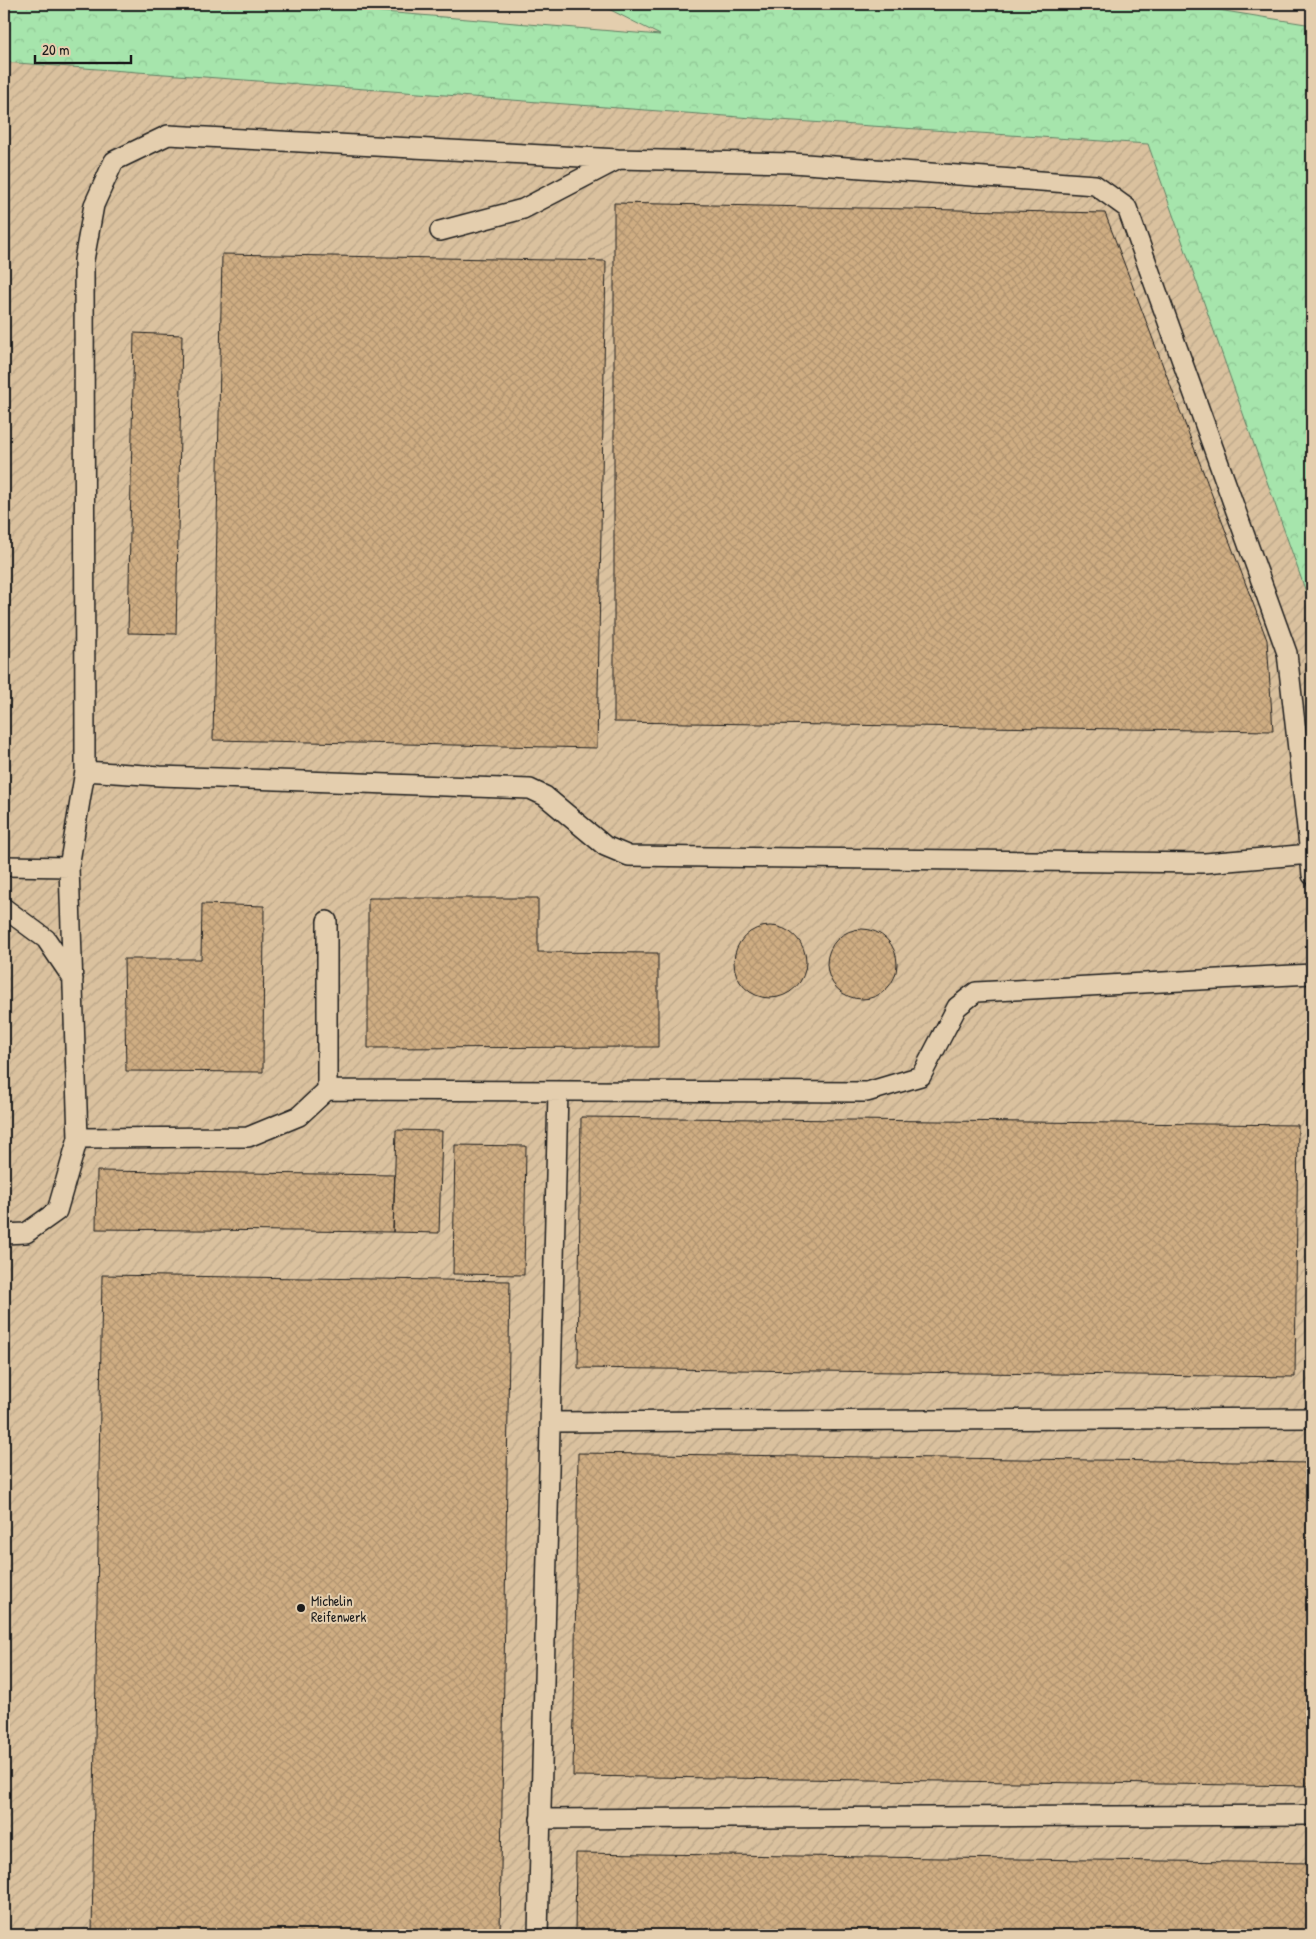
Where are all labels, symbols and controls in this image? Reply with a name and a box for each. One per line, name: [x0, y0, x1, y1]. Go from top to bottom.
scale bar: [35, 32, 131, 64]
text: 20 m: [42, 39, 69, 60]
place label: Michelin Reifenwerk: [311, 1591, 366, 1626]
marker: Michelin Reifenwerk: [295, 1602, 307, 1614]

